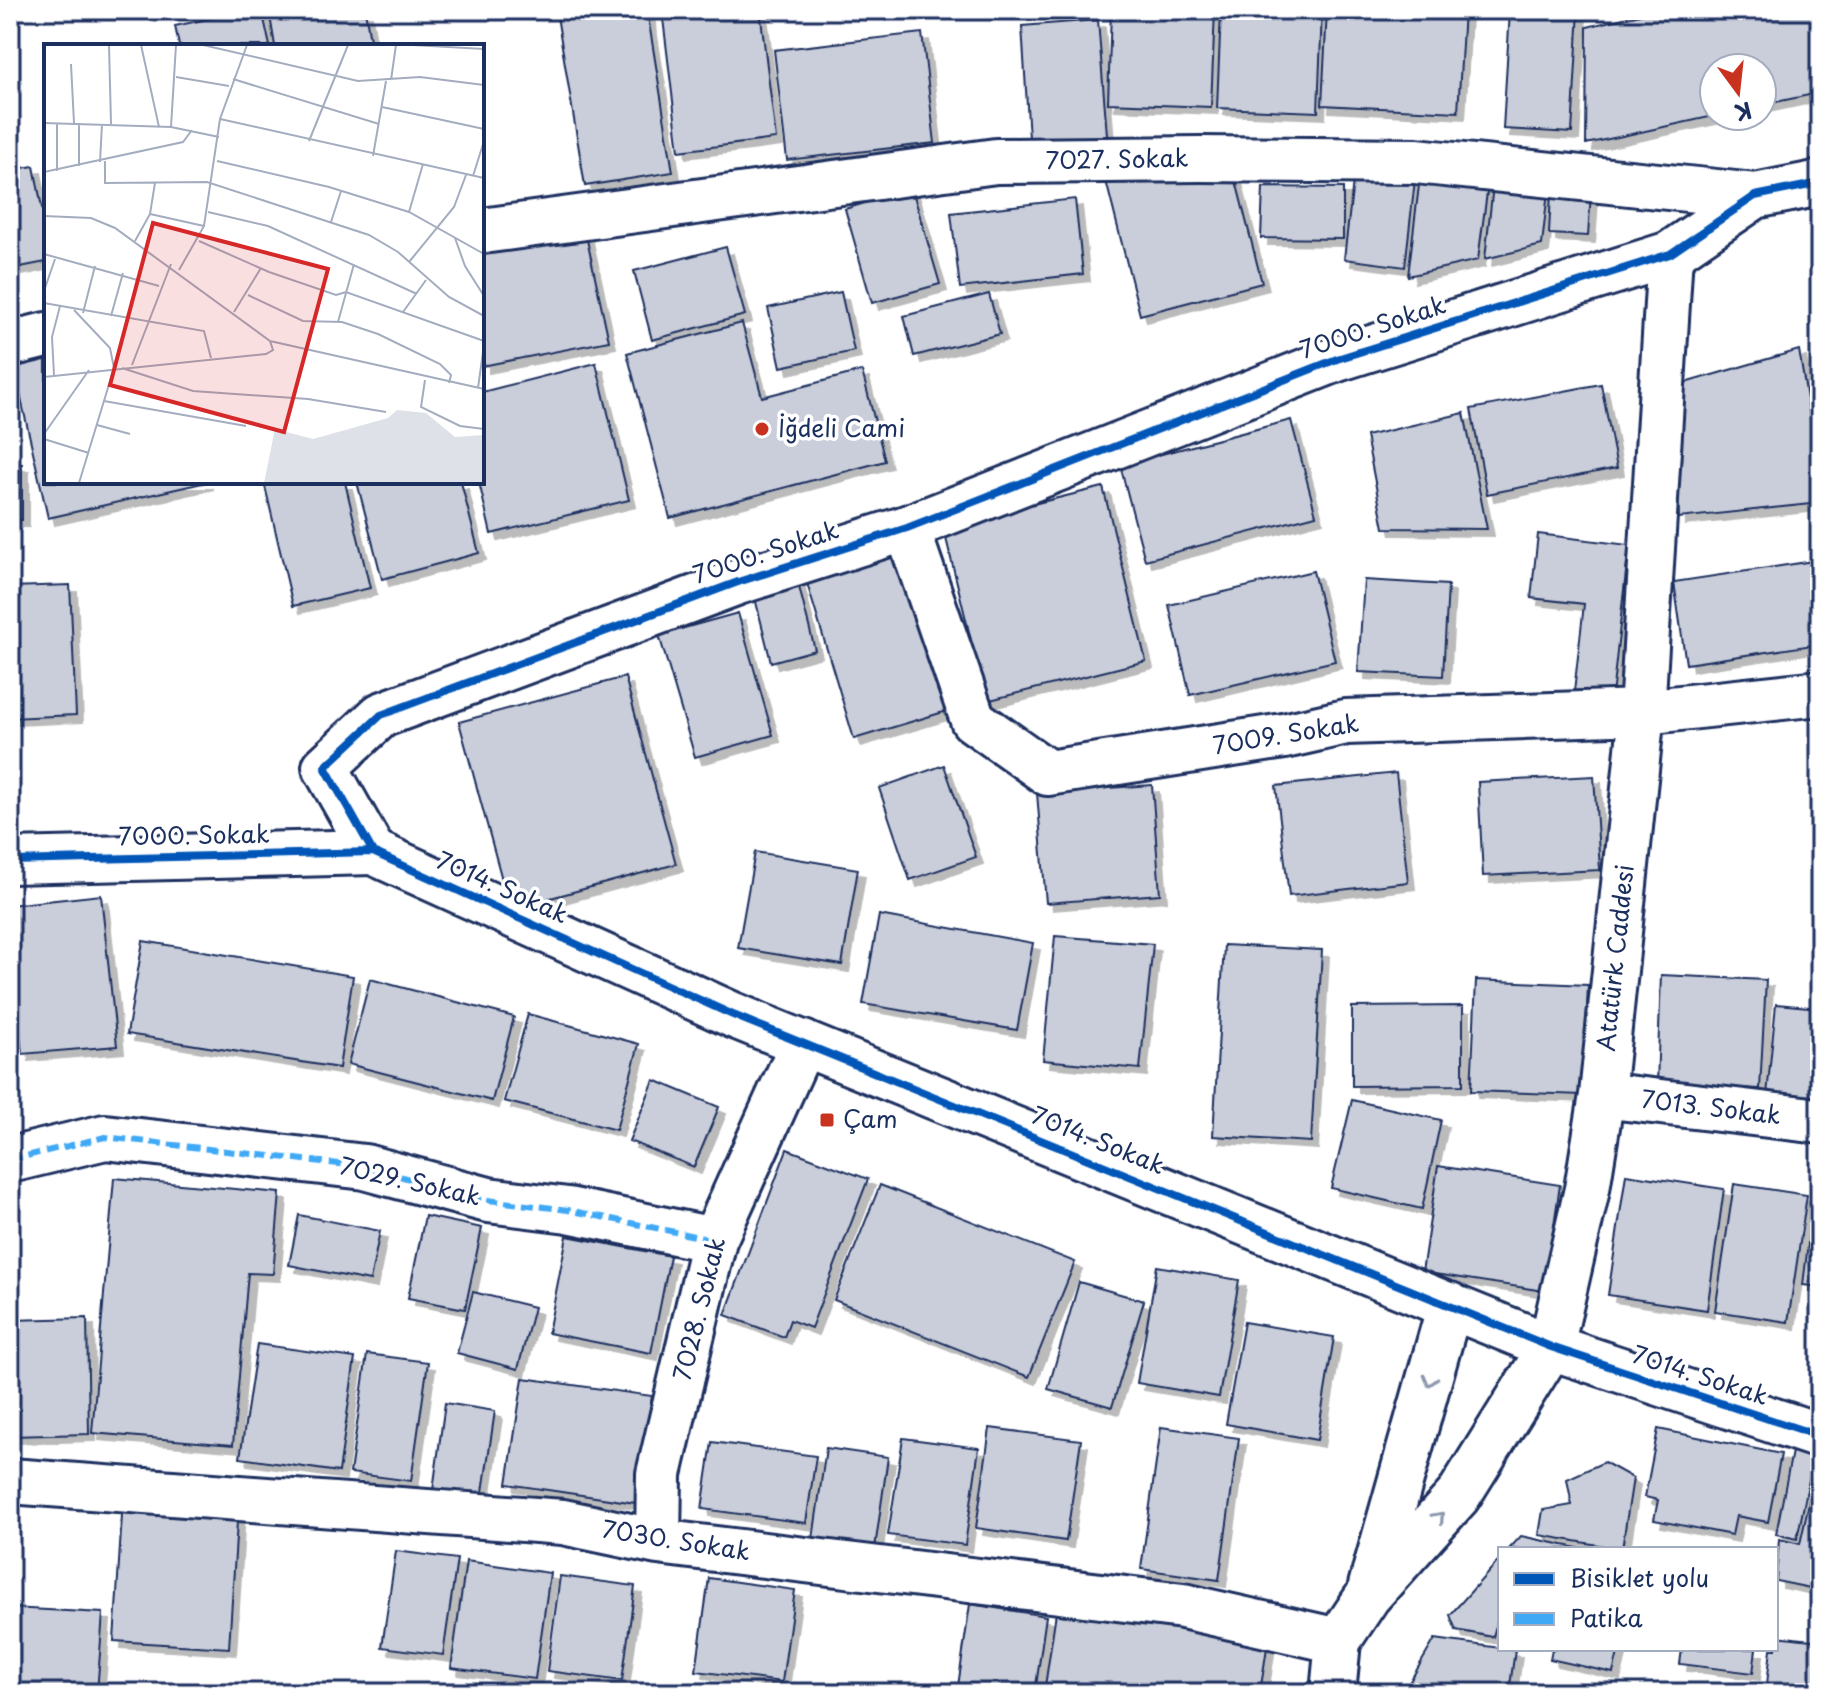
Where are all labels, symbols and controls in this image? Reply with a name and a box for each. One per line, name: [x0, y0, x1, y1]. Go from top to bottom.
inset map: [44, 44, 484, 484]
north arrow: [1698, 52, 1778, 132]
text: K: [1732, 95, 1756, 131]
street label: 7027. Sokak: [1045, 139, 1189, 177]
street label: 7000. Sokak: [1295, 286, 1450, 367]
place label: İğdeli Cami: [778, 409, 905, 445]
marker: İğdeli Cami: [753, 420, 771, 438]
street label: 7000. Sokak: [688, 511, 843, 592]
street label: 7009. Sokak: [1210, 704, 1361, 762]
street label: 7000. Sokak: [118, 815, 270, 853]
street label: 7014. Sokak: [431, 841, 575, 931]
street label: Atatürk Caddesi: [1586, 863, 1642, 1053]
street label: 7013. Sokak: [1639, 1080, 1783, 1132]
street label: 7014. Sokak: [1027, 1096, 1171, 1182]
place label: Çam: [843, 1100, 898, 1136]
marker: Çam: [818, 1111, 836, 1129]
street label: 7029. Sokak: [336, 1146, 485, 1214]
street label: 7028. Sokak: [663, 1233, 733, 1384]
street label: 7014. Sokak: [1628, 1335, 1773, 1413]
one-way arrow: [1423, 1373, 1439, 1387]
street label: 7030. Sokak: [600, 1510, 753, 1569]
one-way arrow: [1430, 1512, 1444, 1527]
legend: [1498, 1547, 1778, 1651]
text: Bisiklet yolu: [1570, 1559, 1709, 1595]
text: Patika: [1570, 1599, 1643, 1635]

